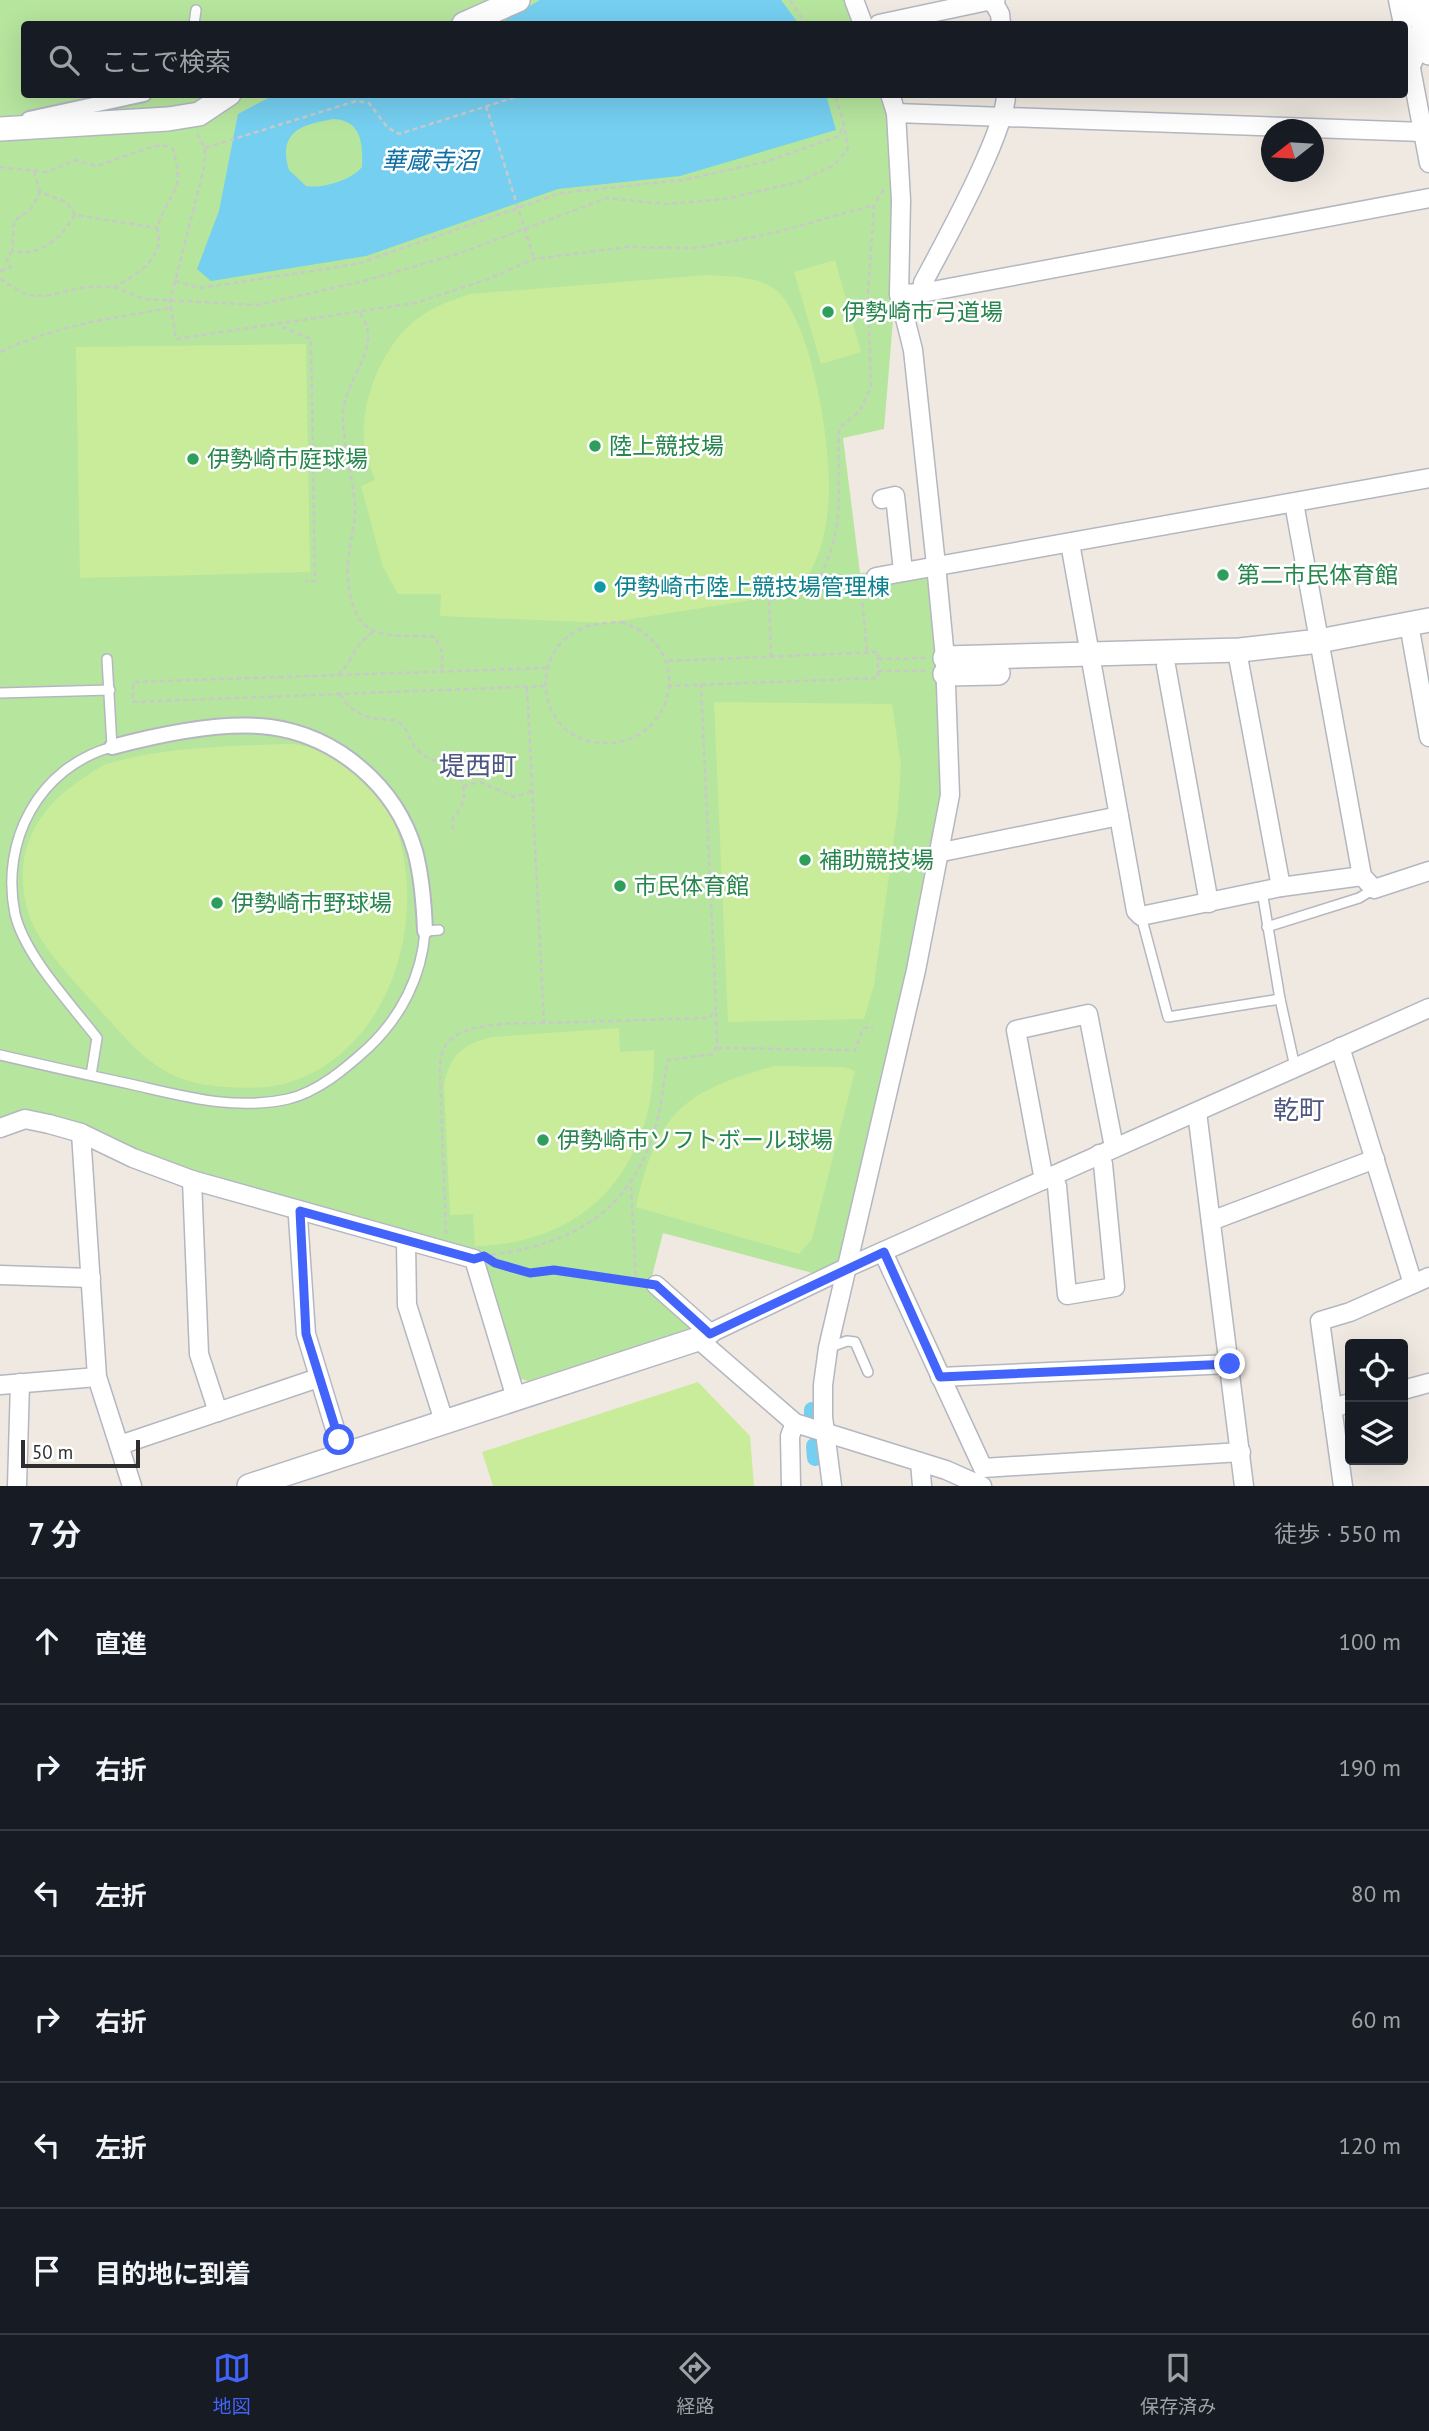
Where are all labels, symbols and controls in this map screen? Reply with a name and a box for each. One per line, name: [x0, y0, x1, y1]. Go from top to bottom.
search box: [21, 21, 1408, 98]
icon: search: [45, 41, 83, 79]
text: ここで検索: [101, 45, 231, 78]
north arrow: [1261, 119, 1324, 182]
water label: 華蔵寺沼: [382, 145, 481, 176]
place label: 伊勢崎市弓道場: [842, 297, 1003, 326]
marker: 伊勢崎市弓道場: [820, 304, 836, 320]
place label: 陸上競技場: [609, 431, 724, 460]
marker: 陸上競技場: [587, 438, 603, 454]
place label: 伊勢崎市庭球場: [207, 444, 368, 473]
marker: 伊勢崎市庭球場: [185, 451, 201, 467]
place label: 第二市民体育館: [1237, 560, 1398, 589]
marker: 第二市民体育館: [1215, 567, 1231, 583]
place label: 伊勢崎市陸上競技場管理棟: [614, 572, 890, 601]
marker: 伊勢崎市陸上競技場管理棟: [592, 579, 608, 595]
district label: 堤西町: [439, 749, 517, 782]
place label: 補助競技場: [819, 845, 934, 874]
marker: 補助競技場: [797, 852, 813, 868]
place label: 市民体育館: [634, 871, 749, 900]
marker: 市民体育館: [612, 878, 628, 894]
place label: 伊勢崎市野球場: [231, 888, 392, 917]
marker: 伊勢崎市野球場: [209, 895, 225, 911]
district label: 乾町: [1273, 1093, 1325, 1126]
place label: 伊勢崎市ソフトボール球場: [557, 1125, 833, 1154]
marker: 伊勢崎市ソフトボール球場: [535, 1132, 551, 1148]
map controls: [1345, 1339, 1408, 1465]
button: locate: [1345, 1339, 1408, 1402]
route end: [1214, 1348, 1245, 1379]
button: layers: [1345, 1402, 1408, 1465]
route start: [323, 1424, 354, 1455]
scale bar: [21, 1437, 140, 1469]
text: 50 m: [32, 1440, 73, 1464]
text: 7 分: [28, 1514, 81, 1553]
text: 徒歩 · 550 m: [1274, 1519, 1401, 1548]
icon: ahead: [28, 1622, 66, 1660]
text: 直進: [95, 1627, 147, 1660]
text: 100 m: [1339, 1627, 1401, 1656]
icon: right: [28, 1748, 66, 1786]
text: 右折: [95, 1753, 147, 1786]
text: 190 m: [1339, 1753, 1401, 1782]
icon: left: [28, 1874, 66, 1912]
text: 左折: [95, 1879, 147, 1912]
text: 80 m: [1351, 1879, 1401, 1908]
icon: right: [28, 2000, 66, 2038]
text: 右折: [95, 2005, 147, 2038]
text: 60 m: [1351, 2005, 1401, 2034]
icon: left: [28, 2126, 66, 2164]
text: 左折: [95, 2131, 147, 2164]
text: 120 m: [1339, 2131, 1401, 2160]
icon: arrive: [28, 2252, 66, 2290]
text: 目的地に到着: [95, 2257, 251, 2290]
tab: 地図: [213, 2349, 251, 2418]
tab: 経路: [676, 2349, 714, 2418]
tab: 保存済み: [1140, 2349, 1216, 2418]

